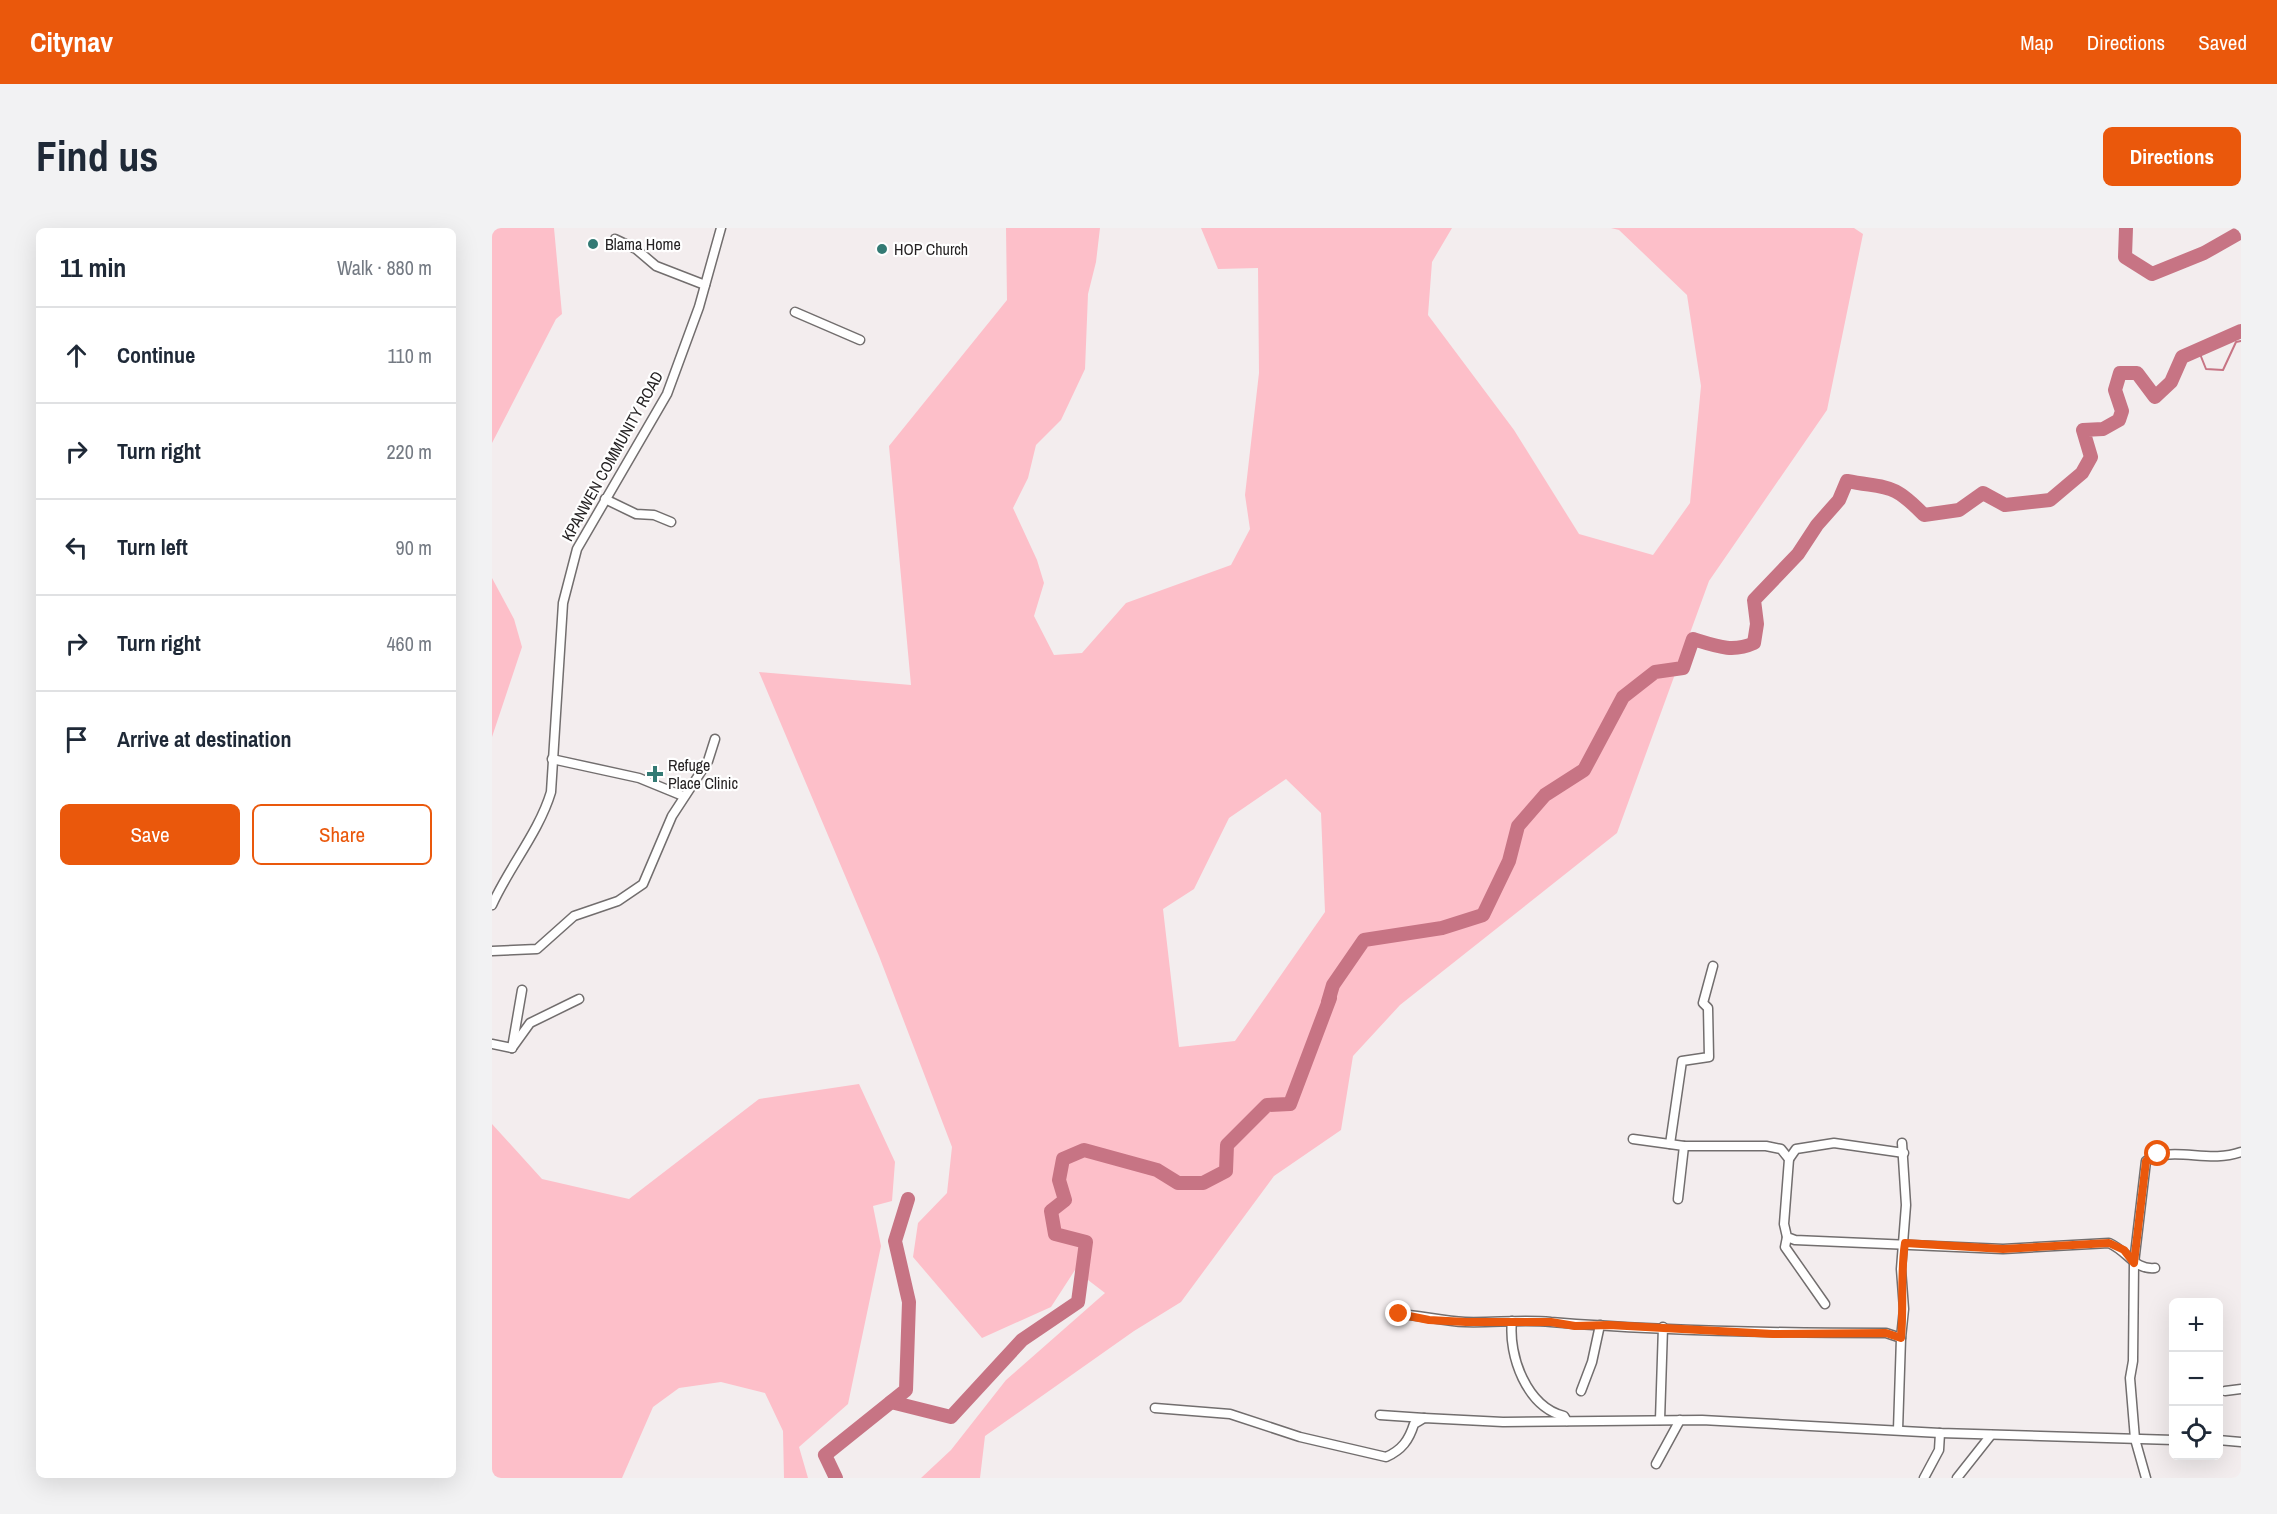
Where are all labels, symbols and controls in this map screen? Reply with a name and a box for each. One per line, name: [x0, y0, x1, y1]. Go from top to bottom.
text: Citynav: [30, 23, 113, 61]
text: Map: [2020, 28, 2054, 57]
text: Directions: [2087, 28, 2165, 57]
text: Saved: [2198, 28, 2247, 57]
button: Directions: [2103, 127, 2241, 186]
text: Find us: [36, 128, 158, 184]
place label: Blama Home: [605, 233, 681, 255]
marker: Blama Home: [586, 237, 600, 251]
place label: HOP Church: [894, 238, 968, 260]
marker: HOP Church: [875, 242, 889, 256]
text: 11 min: [60, 250, 126, 285]
text: Walk · 880 m: [337, 254, 432, 281]
icon: ahead: [60, 339, 93, 372]
text: Continue: [117, 340, 195, 370]
text: 110 m: [388, 342, 432, 369]
street label: KPANWEN COMMUNITY ROAD: [556, 367, 668, 545]
icon: right: [60, 435, 93, 468]
text: Turn right: [117, 436, 201, 466]
text: 220 m: [386, 438, 432, 465]
icon: left: [60, 531, 93, 564]
text: Turn left: [117, 532, 188, 562]
text: 90 m: [396, 534, 432, 561]
icon: right: [60, 627, 93, 660]
text: Turn right: [117, 628, 201, 658]
text: 460 m: [386, 630, 432, 657]
icon: arrive: [60, 723, 93, 756]
text: Arrive at destination: [117, 724, 291, 754]
place label: Refuge Place Clinic: [668, 754, 738, 794]
marker: Refuge Place Clinic: [646, 765, 664, 783]
button: Save: [60, 804, 240, 865]
button: Share: [252, 804, 432, 865]
route start: [2144, 1140, 2170, 1166]
map controls: [2169, 1298, 2223, 1460]
button: +: [2169, 1298, 2223, 1352]
route end: [1385, 1300, 1411, 1326]
button: −: [2169, 1352, 2223, 1406]
button: locate: [2169, 1406, 2223, 1460]

